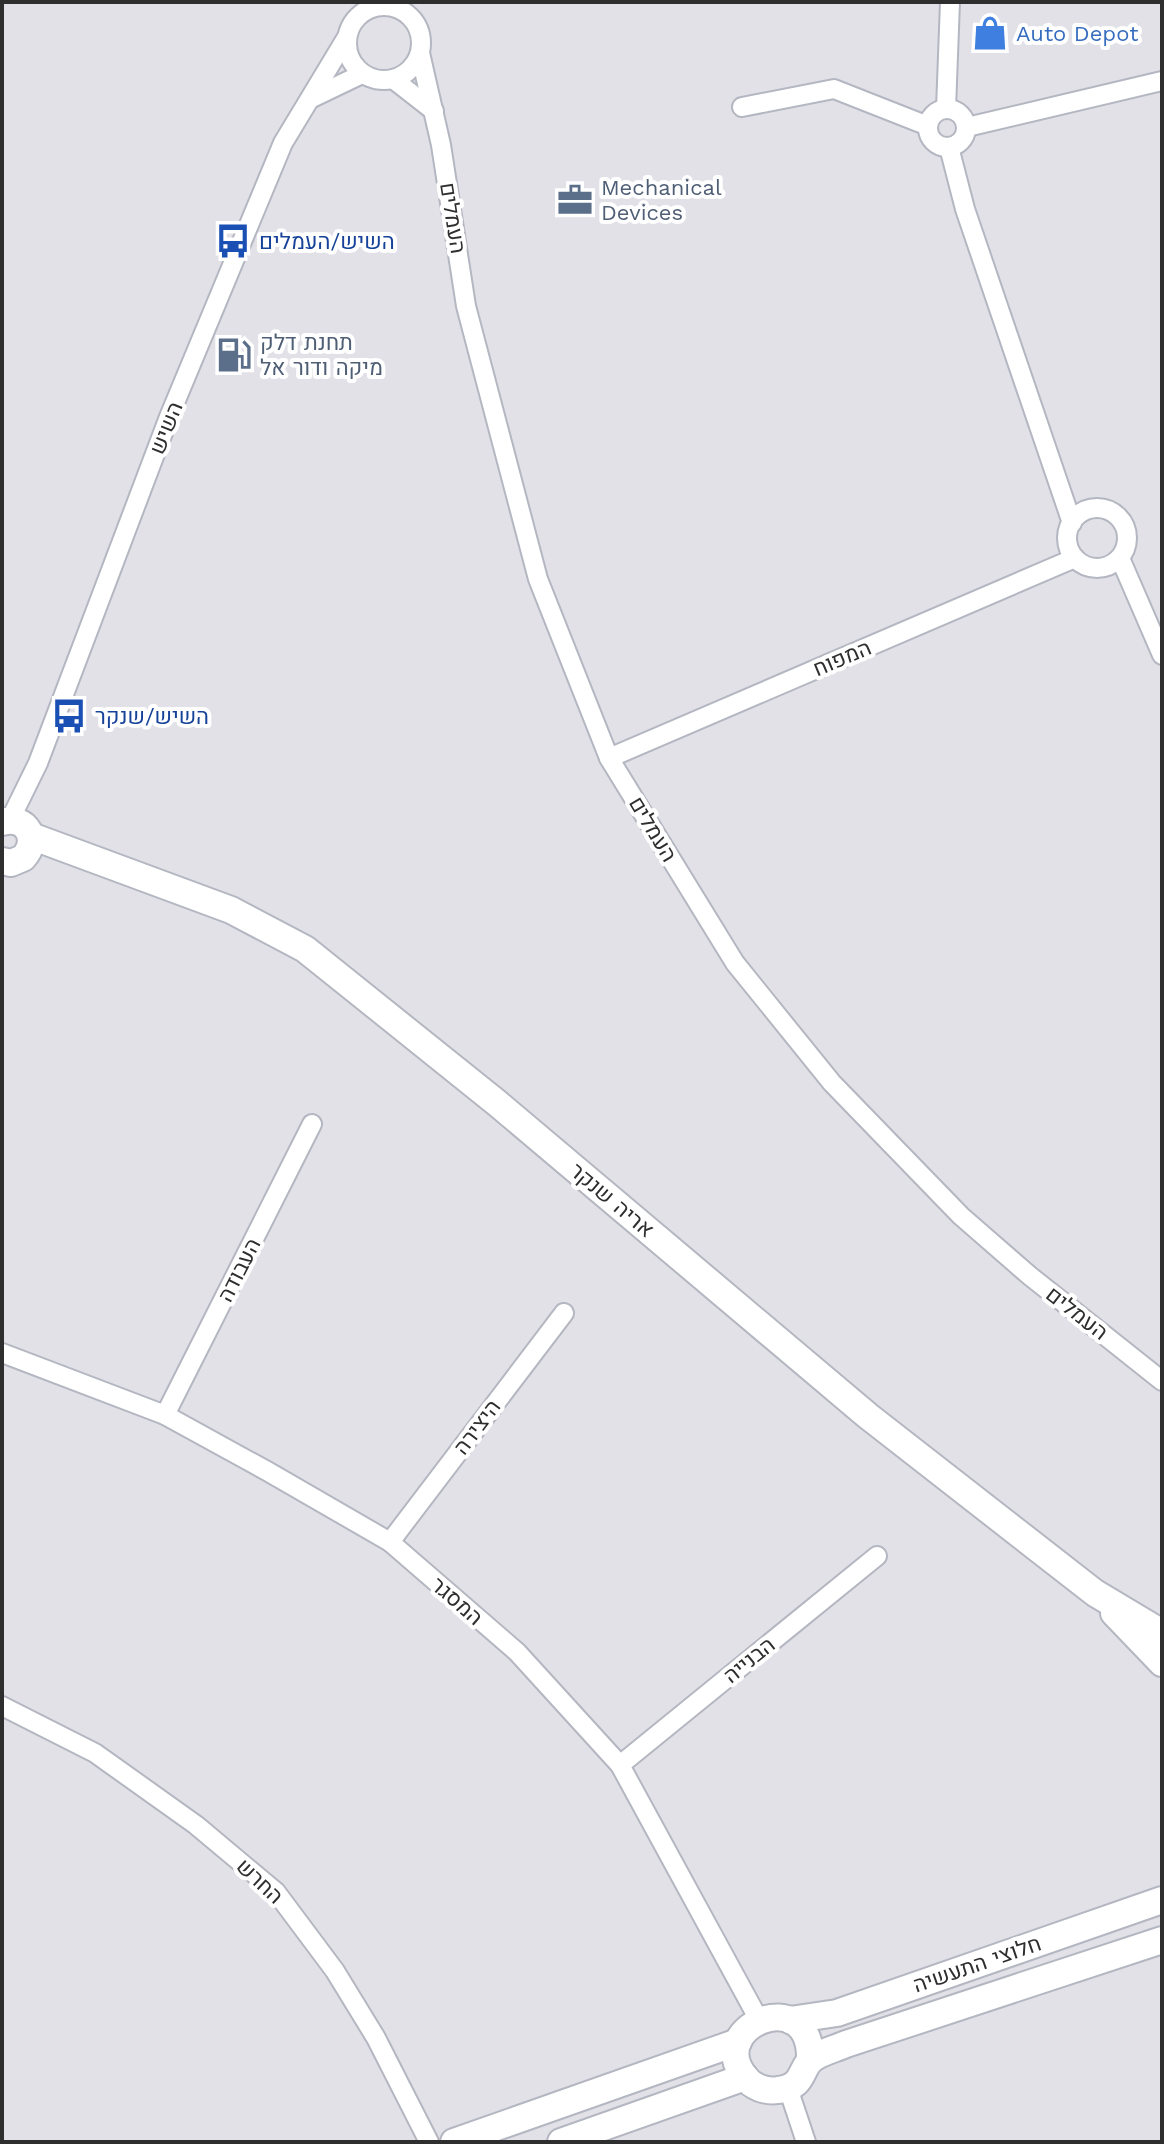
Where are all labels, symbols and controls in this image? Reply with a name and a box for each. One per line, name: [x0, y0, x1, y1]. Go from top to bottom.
shop icon: Auto Depot: [971, 14, 1009, 52]
place label: Auto Depot: [1016, 21, 1138, 46]
place label: Mechanical Devices: [601, 175, 722, 225]
street label: העמלים: [435, 181, 471, 255]
office icon: Mechanical Devices: [556, 181, 594, 219]
bus stop icon: השיש/העמלים: [214, 222, 252, 260]
place label: השיש/העמלים: [259, 229, 395, 254]
place label: תחנת דלק מיקה ודור אל: [260, 330, 383, 380]
fuel station icon: תחנת דלק מיקה ודור אל: [215, 336, 253, 374]
street label: השיש: [144, 398, 188, 458]
street label: המפוח: [809, 635, 875, 681]
bus stop icon: השיש/שנקר: [50, 697, 88, 735]
place label: השיש/שנקר: [95, 704, 209, 729]
street label: העמלים: [624, 792, 682, 866]
street label: אריה שנקר: [565, 1158, 659, 1242]
street label: העבודה: [212, 1234, 266, 1306]
street label: העמלים: [1041, 1281, 1113, 1345]
street label: היצירה: [448, 1395, 506, 1459]
street label: המסגר: [426, 1572, 488, 1630]
street label: הבנייה: [718, 1632, 780, 1688]
street label: החרש: [232, 1853, 288, 1909]
street label: חלוצי התעשיה: [910, 1930, 1044, 1998]

